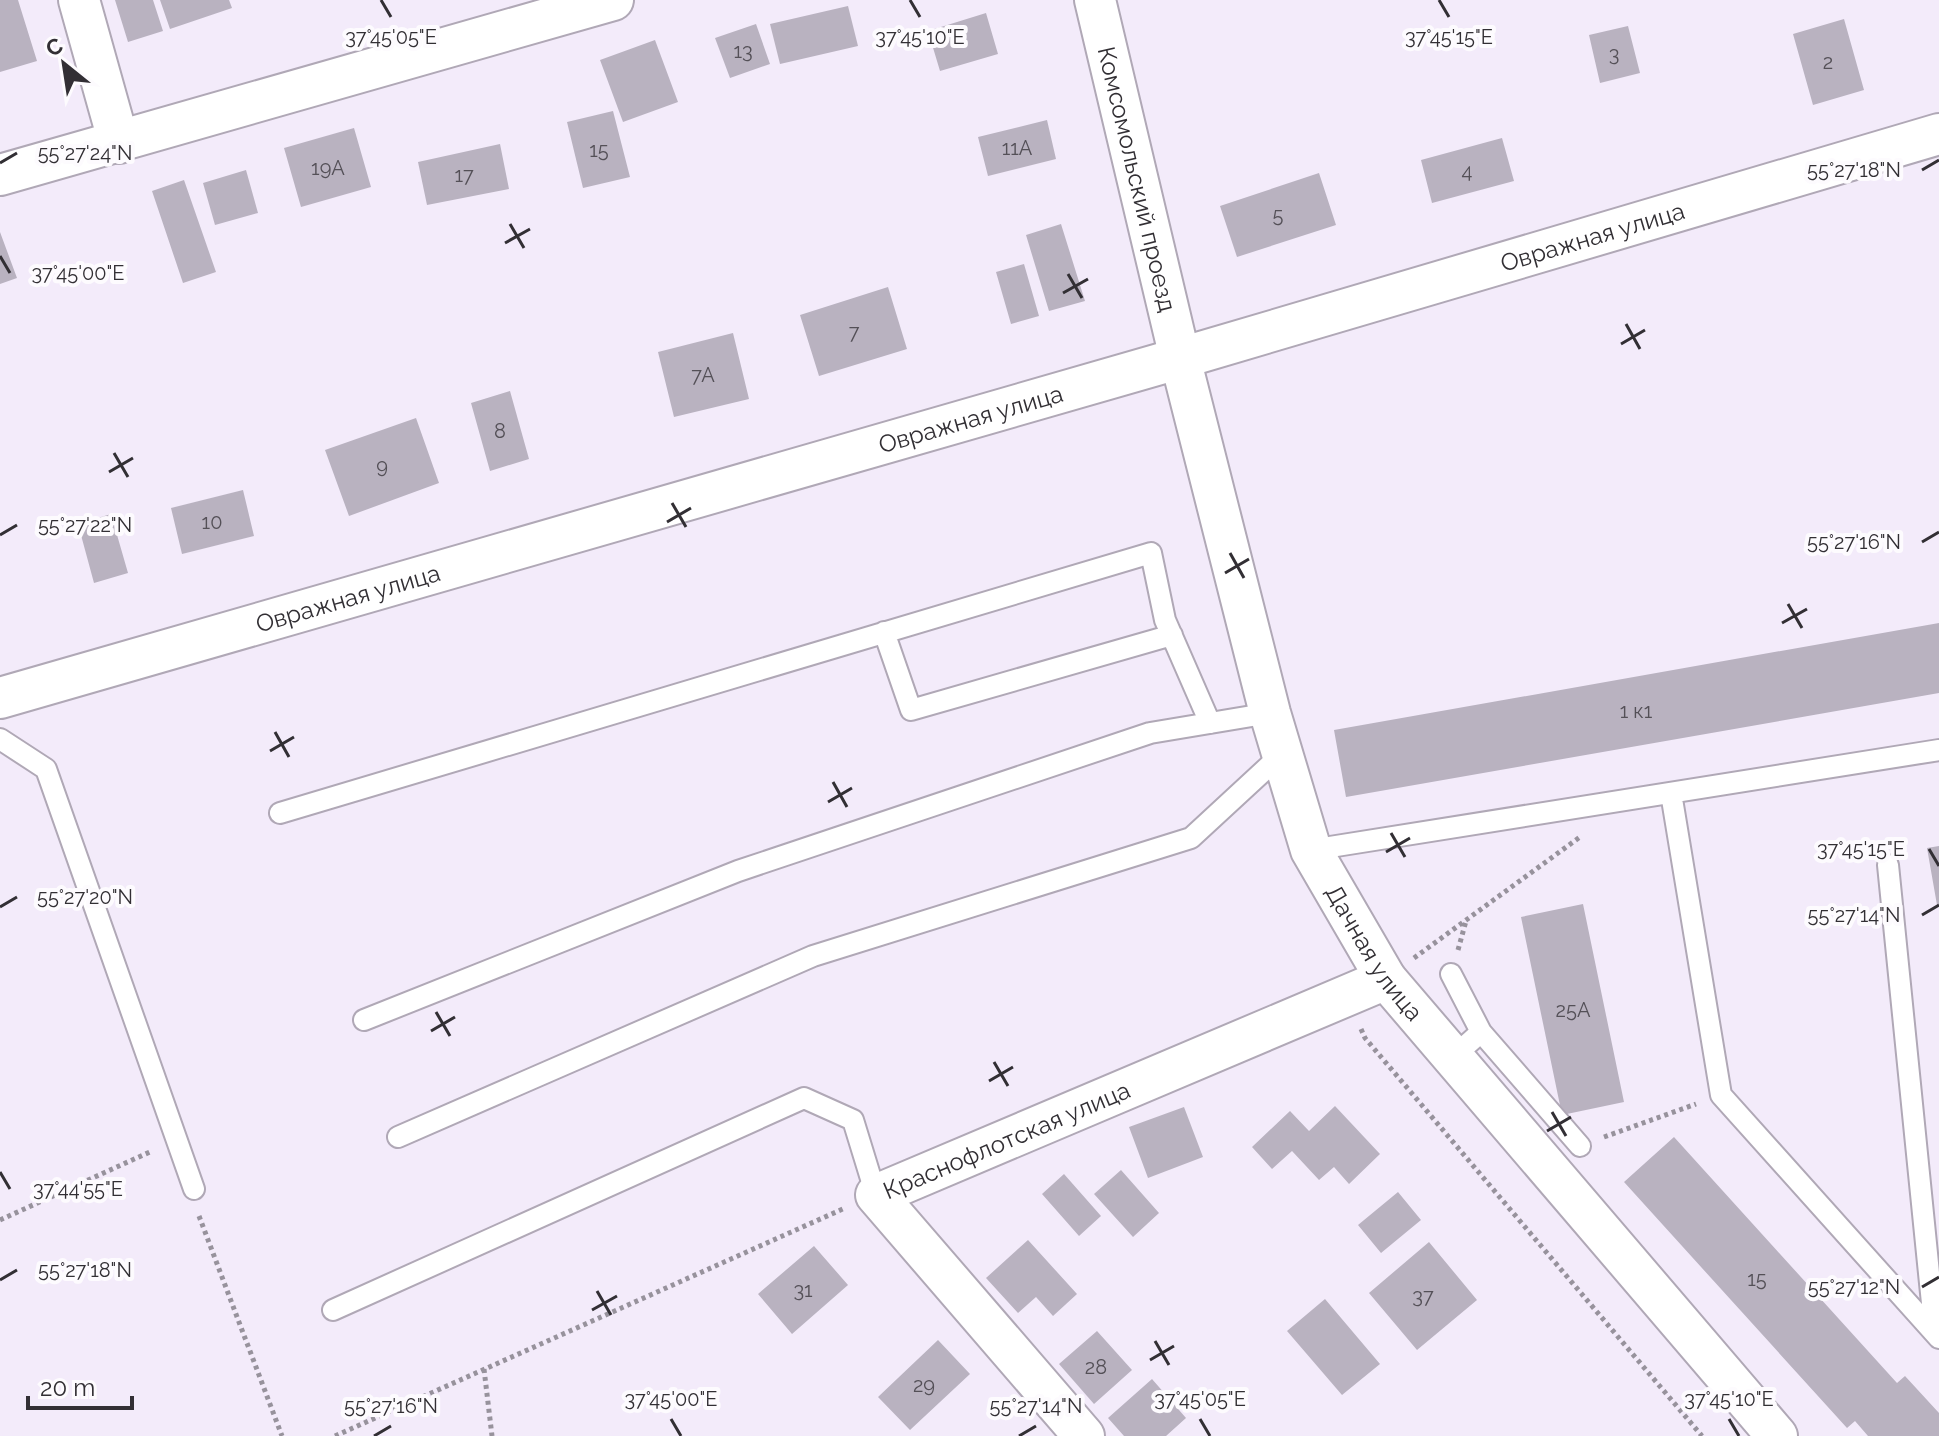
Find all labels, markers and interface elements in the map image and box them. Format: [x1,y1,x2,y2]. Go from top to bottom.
north arrow [24,24,104,104]
text: 37°45'05"E [345,25,437,49]
text: 37°45'10"E [875,25,965,49]
text: 37°45'15"E [1405,25,1493,49]
text: С [41,32,67,62]
house number: 13 [733,39,753,63]
house number: 3 [1609,42,1619,66]
street label: Комсомольский проезд [1092,44,1183,315]
house number: 2 [1823,50,1833,74]
house number: 11А [1002,136,1033,160]
house number: 15 [589,138,609,162]
text: 55°27'24"N [38,141,132,165]
house number: 19А [311,156,345,180]
text: 55°27'18"N [1807,158,1901,182]
house number: 4 [1462,159,1473,183]
house number: 17 [454,163,474,187]
street label: Овражная улица [1497,195,1688,277]
house number: 5 [1273,203,1284,227]
text: 37°45'00"E [32,261,124,285]
house number: 7 [849,320,860,344]
house number: 7А [691,363,715,387]
street label: Овражная улица [875,378,1066,459]
house number: 8 [494,419,506,443]
house number: 9 [376,454,388,478]
house number: 10 [202,510,222,534]
text: 55°27'22"N [38,513,132,537]
text: 55°27'16"N [1807,530,1901,554]
street label: Овражная улица [252,558,443,638]
house number: 1 к1 [1620,699,1653,723]
text: 37°45'15"E [1817,837,1905,861]
street label: Дачная улица [1320,880,1429,1026]
text: 55°27'20"N [37,885,133,909]
text: 55°27'14"N [1808,903,1900,927]
house number: 25А [1556,998,1591,1022]
street label: Краснофлотская улица [879,1075,1134,1205]
text: 37°44'55"E [33,1177,123,1201]
text: 55°27'18"N [38,1258,132,1282]
house number: 15 [1747,1267,1767,1291]
text: 55°27'12"N [1808,1275,1900,1299]
house number: 31 [793,1278,813,1302]
house number: 37 [1412,1284,1434,1308]
house number: 28 [1085,1355,1107,1379]
scale bar [28,1360,132,1410]
text: 20 m [40,1373,95,1402]
house number: 29 [913,1373,935,1397]
text: 37°45'00"E [625,1387,717,1411]
text: 37°45'05"E [1154,1387,1246,1411]
text: 37°45'10"E [1684,1387,1774,1411]
text: 55°27'16"N [344,1394,438,1418]
text: 55°27'14"N [990,1394,1082,1418]

